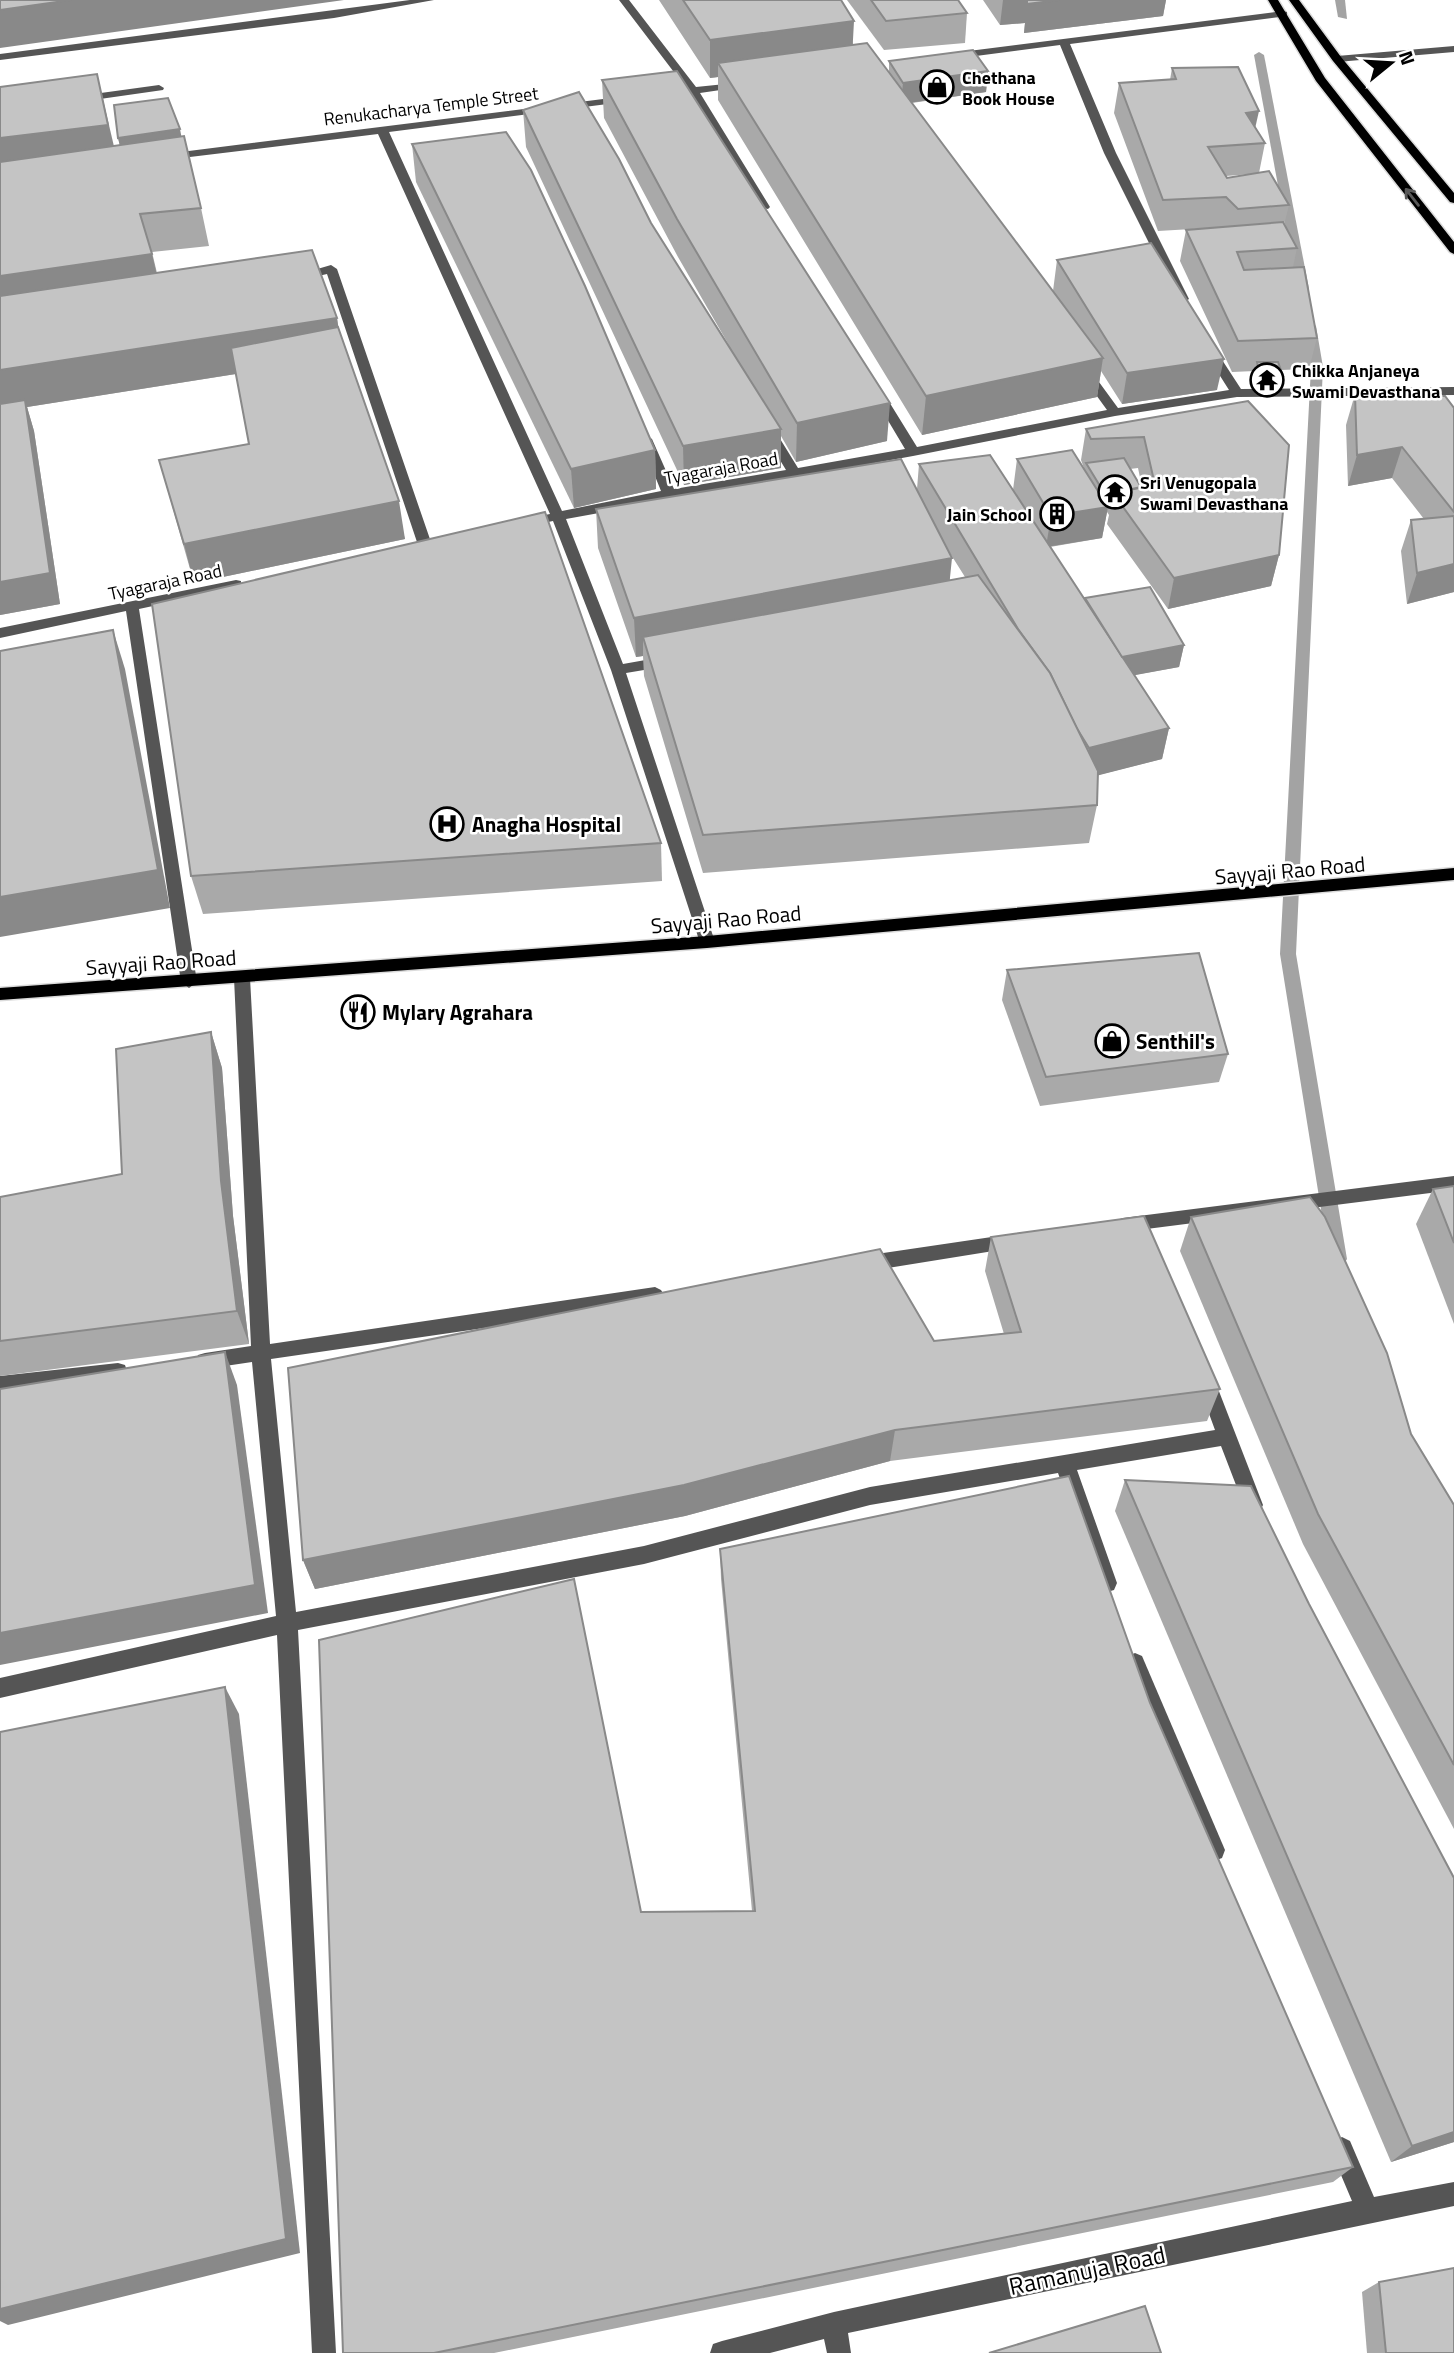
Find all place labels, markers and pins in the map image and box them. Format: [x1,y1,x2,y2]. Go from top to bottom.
place label: Chethana Book House [962,64,1055,112]
shop icon: Chethana Book House [918,68,956,106]
place label: Chikka Anjaneya Swami Devasthana [1292,357,1440,405]
temple icon: Chikka Anjaneya Swami Devasthana [1248,361,1286,399]
place label: Sri Venugopala Swami Devasthana [1140,469,1288,517]
temple icon: Sri Venugopala Swami Devasthana [1096,473,1134,511]
building icon: Jain School [1038,495,1076,533]
place label: Jain School [947,501,1032,528]
hospital icon: Anagha Hospital [428,805,466,843]
place label: Anagha Hospital [472,808,621,840]
restaurant icon: Mylary Agrahara [339,993,377,1031]
place label: Mylary Agrahara [382,996,533,1028]
shop icon: Senthil's [1093,1022,1131,1060]
place label: Senthil's [1136,1025,1215,1057]

